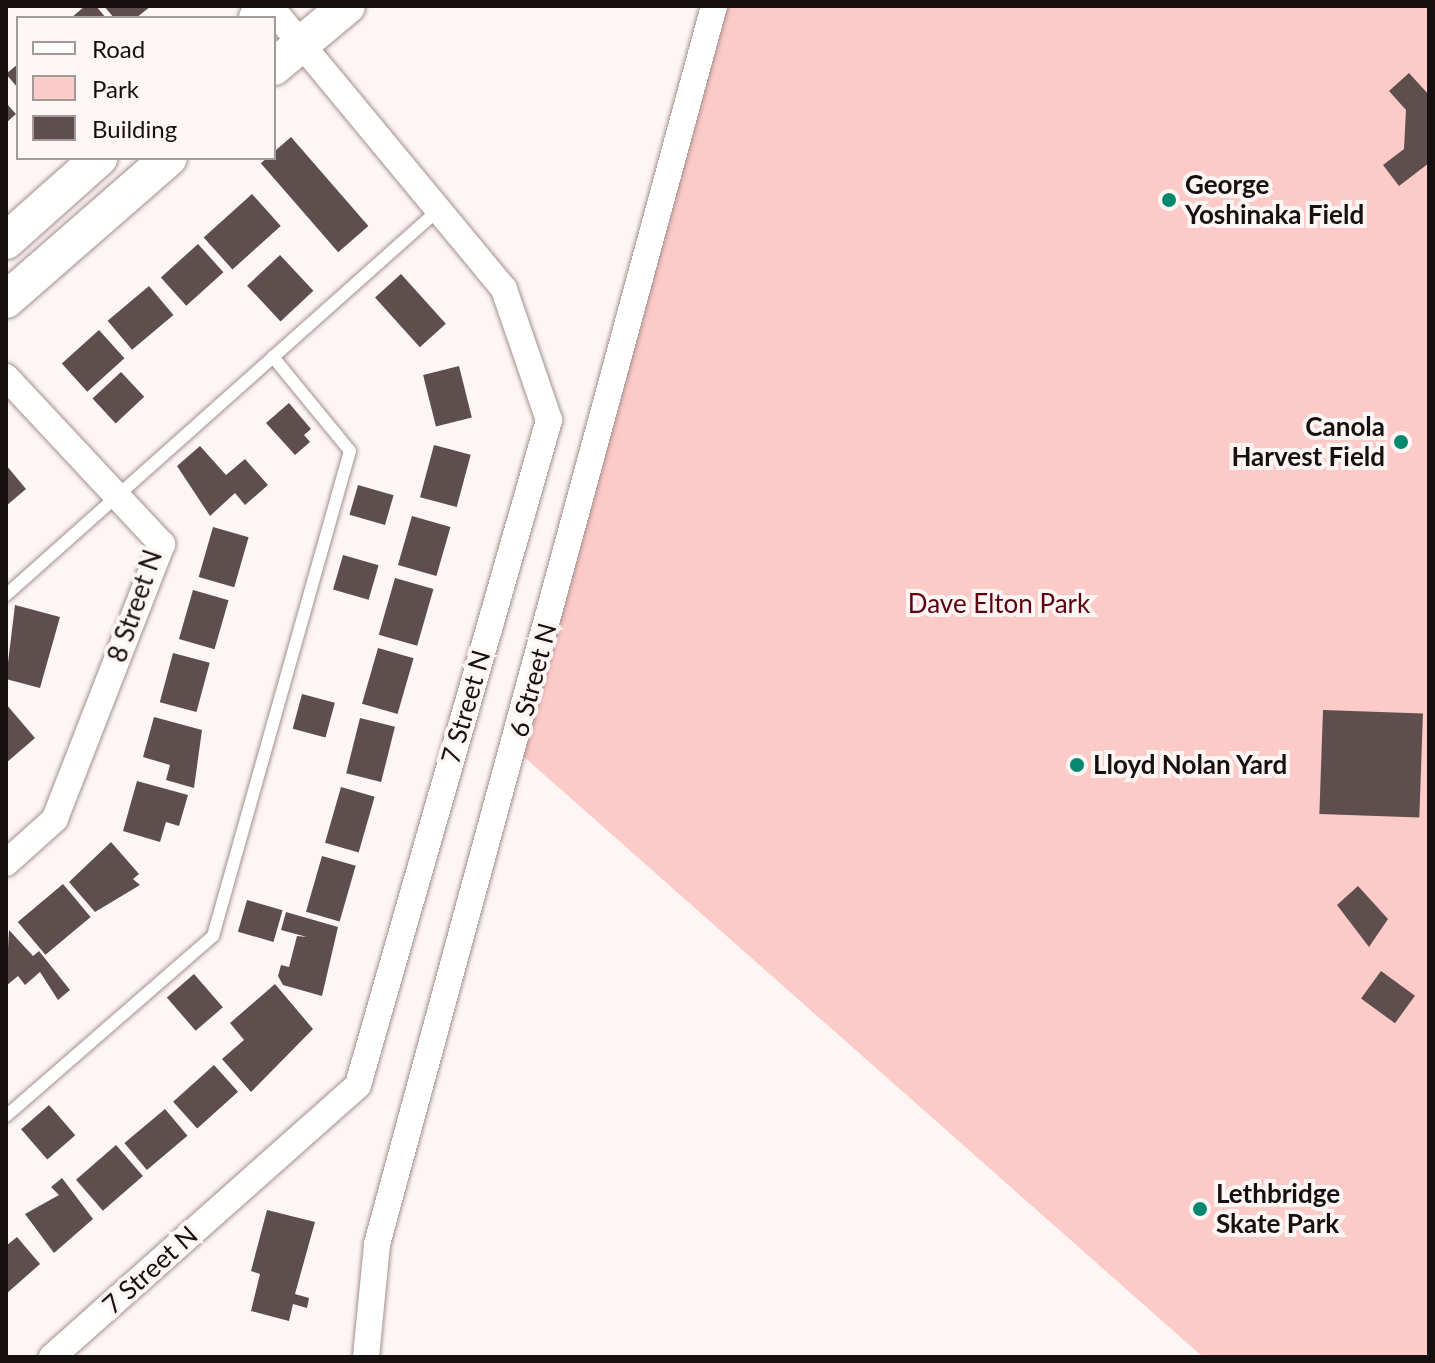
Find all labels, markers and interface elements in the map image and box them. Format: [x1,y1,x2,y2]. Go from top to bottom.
legend [16,16,276,160]
text: Road [92,34,145,63]
text: Park [92,74,139,103]
text: Building [92,114,177,143]
place label: George Yoshinaka Field [1185,169,1364,230]
marker: George Yoshinaka Field [1160,191,1178,209]
place label: Canola Harvest Field [1231,411,1385,472]
marker: Canola Harvest Field [1392,433,1410,451]
street label: 8 Street N [101,546,169,666]
park label: Dave Elton Park [908,588,1090,620]
street label: 6 Street N [503,620,563,740]
street label: 7 Street N [435,647,497,767]
place label: Lloyd Nolan Yard [1093,749,1288,781]
marker: Lloyd Nolan Yard [1068,756,1086,774]
place label: Lethbridge Skate Park [1216,1178,1340,1240]
marker: Lethbridge Skate Park [1191,1200,1209,1218]
street label: 7 Street N [96,1219,204,1321]

